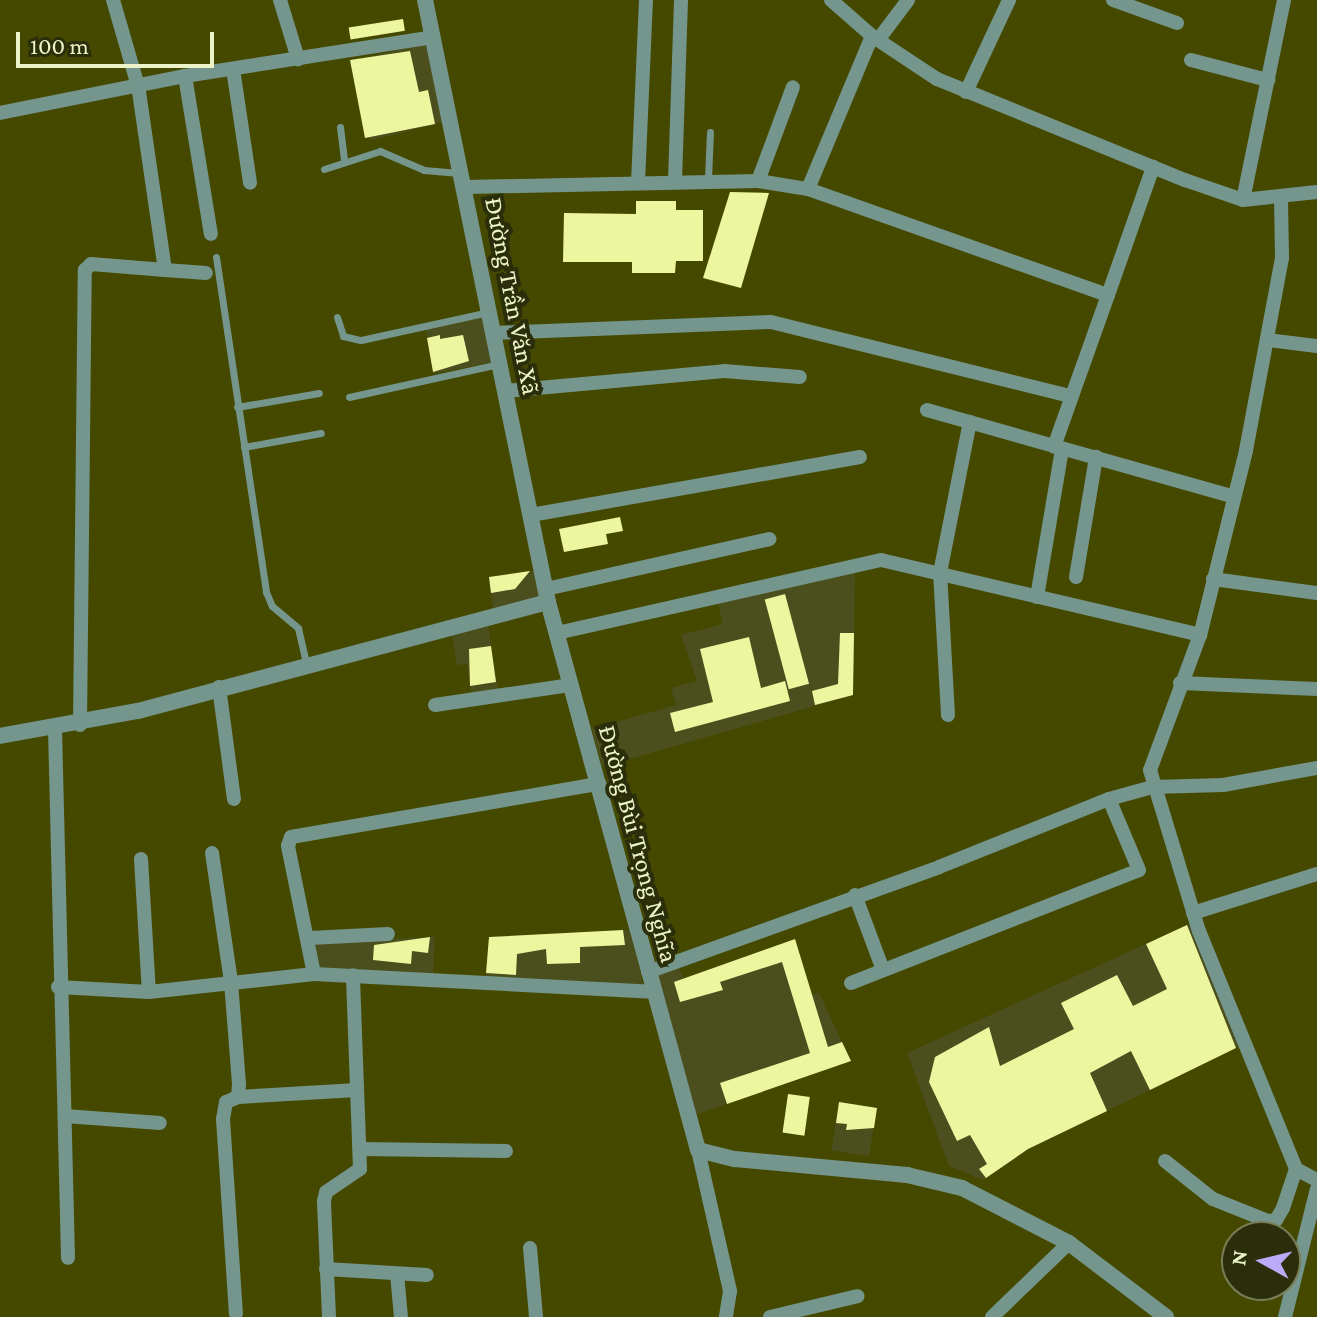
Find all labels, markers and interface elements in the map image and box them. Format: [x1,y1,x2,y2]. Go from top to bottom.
scale bar [20,16,218,66]
text: 100 m [30,32,89,59]
street label: Đường Trần Văn Xã [478,195,546,397]
street label: Đường Bùi Trọng Nghĩa [591,722,685,966]
north arrow [1221,1221,1301,1301]
text: N [1225,1249,1252,1267]

